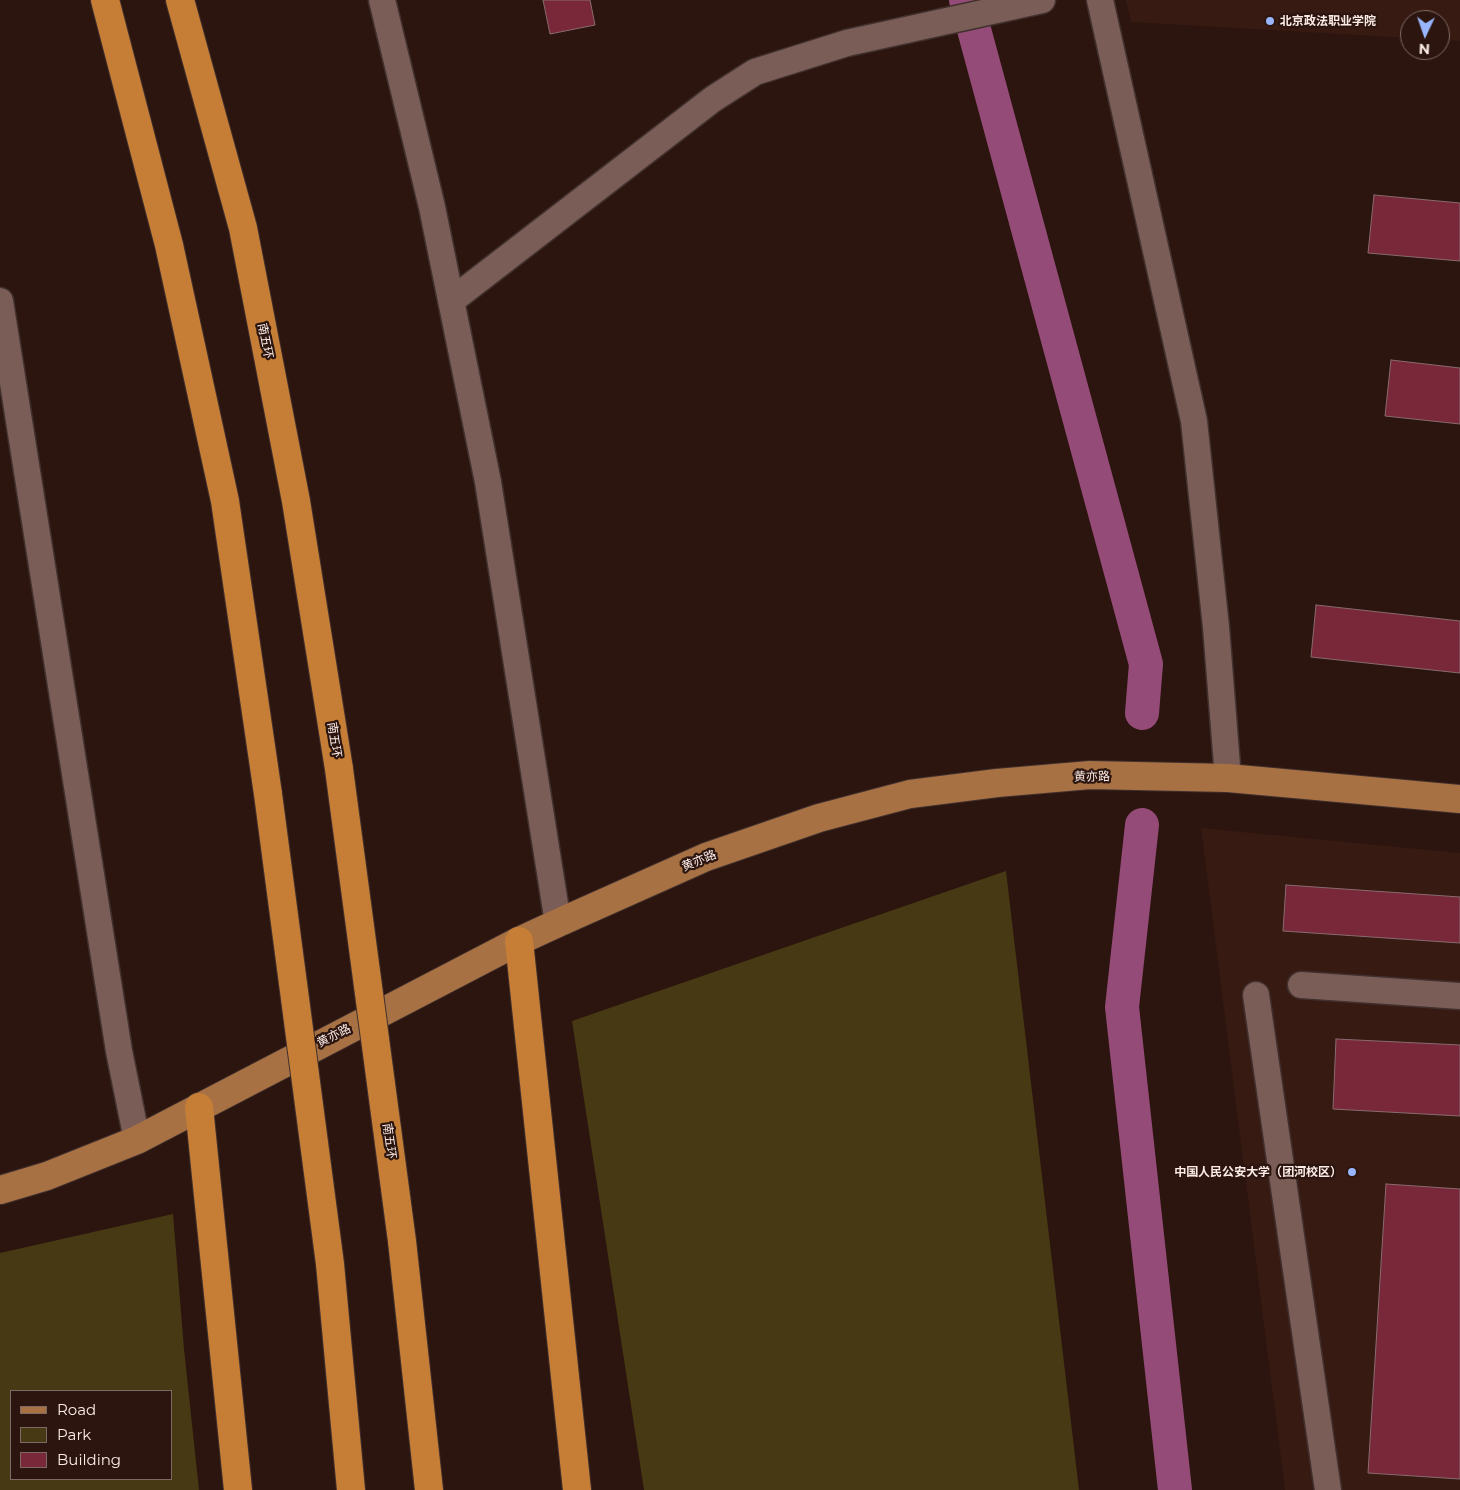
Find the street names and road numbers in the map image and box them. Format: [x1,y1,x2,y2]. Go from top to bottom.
street label: 南五环 [254,322,276,360]
street label: 南五环 [324,721,344,759]
street label: 黄亦路 [1074,769,1110,785]
street label: 黄亦路 [680,848,718,874]
street label: 黄亦路 [315,1021,353,1051]
street label: 南五环 [379,1122,399,1160]

